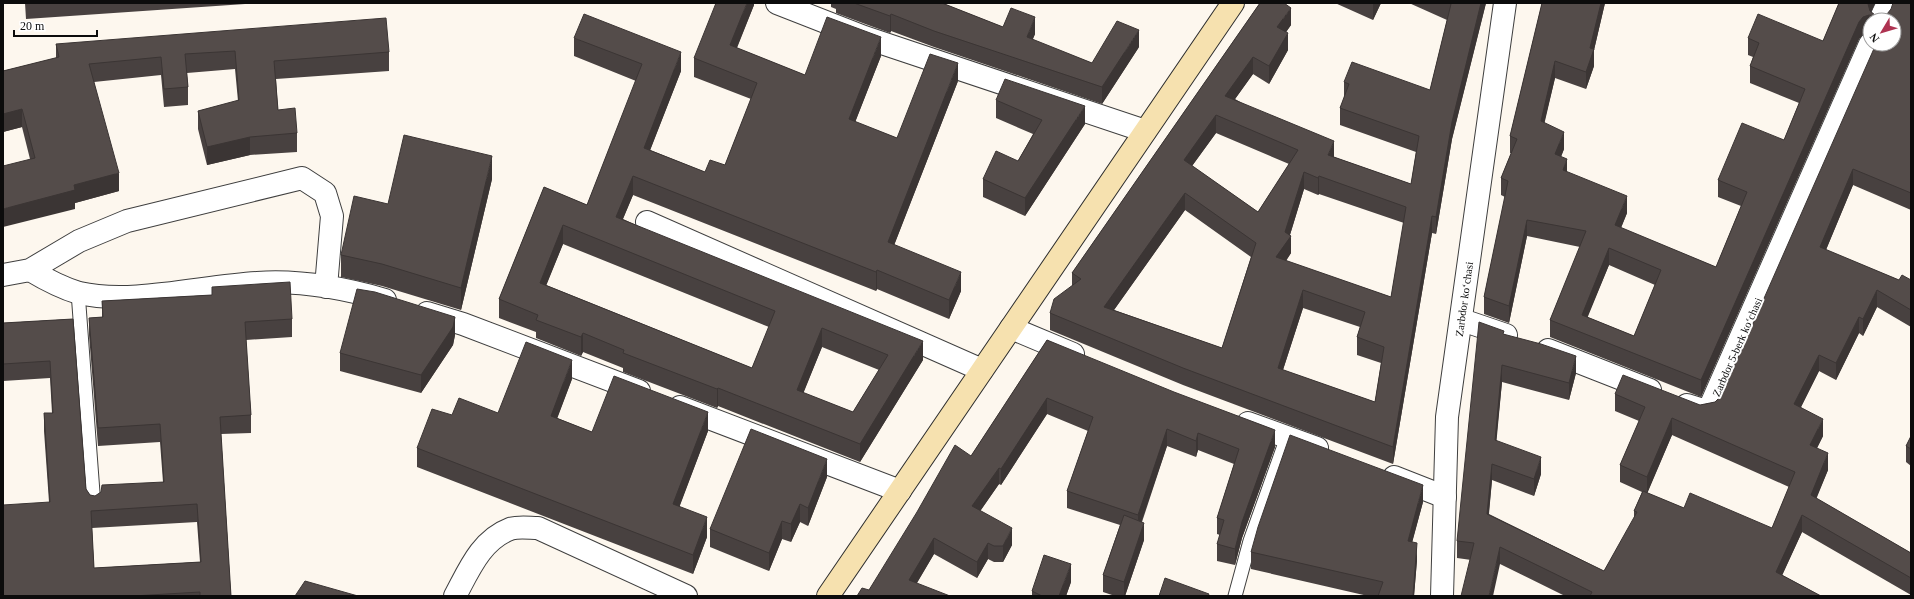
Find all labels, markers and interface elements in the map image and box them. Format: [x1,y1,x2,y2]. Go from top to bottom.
scale bar [14,12,97,38]
north arrow [1862,12,1902,52]
text: 20 m [20,19,45,33]
text: N [1867,31,1881,45]
street label: Zarbdor koʻchasi [1453,261,1475,337]
street label: Zarbdor 5-berk koʻchasi [1710,296,1764,398]

